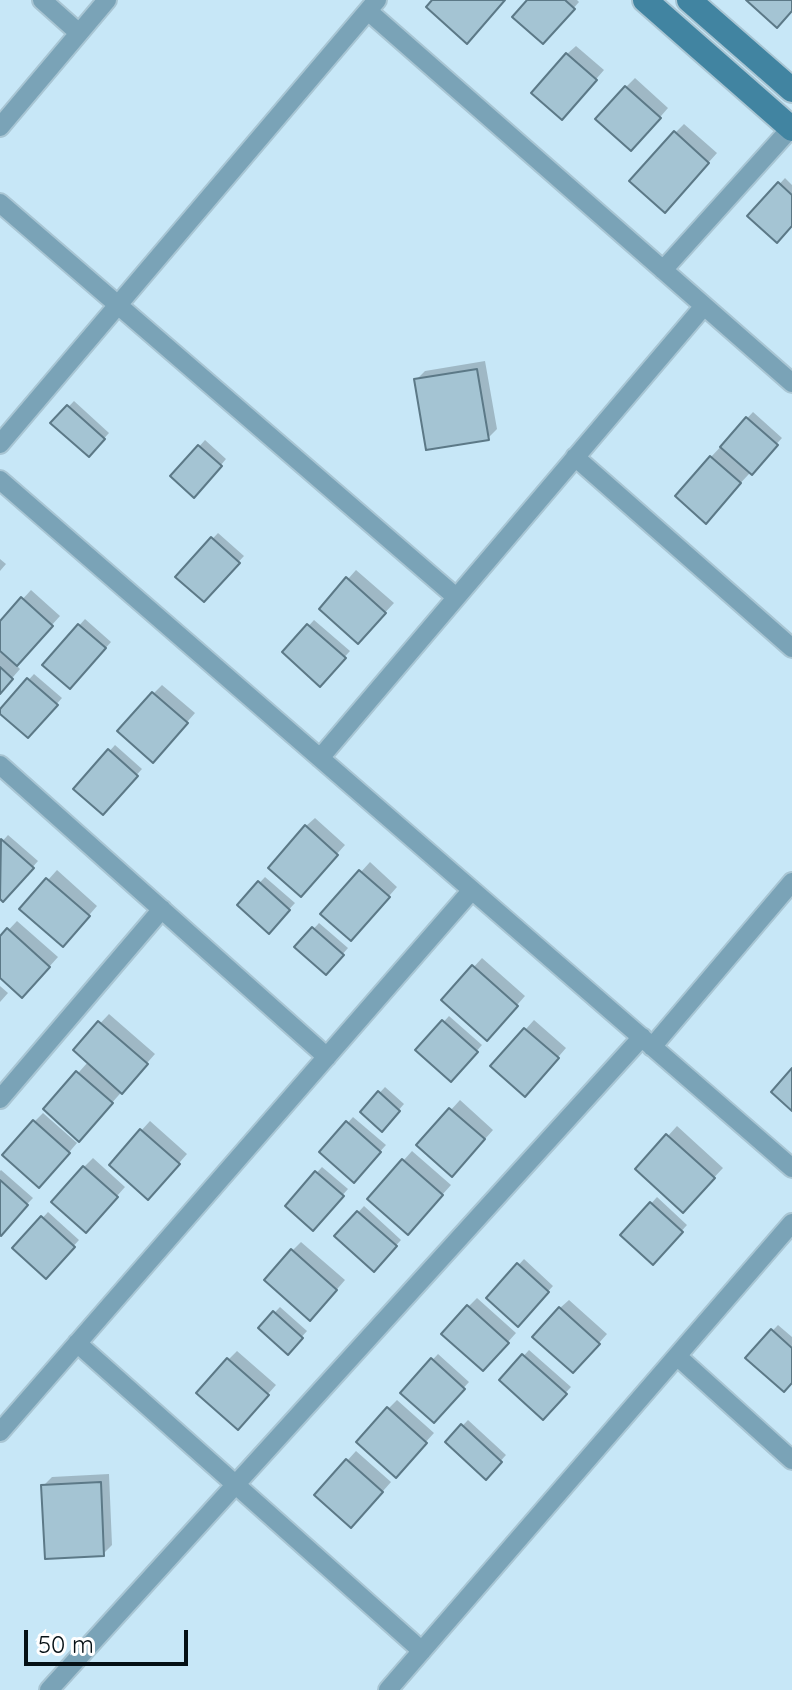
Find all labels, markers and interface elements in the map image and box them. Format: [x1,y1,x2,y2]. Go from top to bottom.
scale bar [28,1614,192,1664]
text: 50 m [38,1629,94,1659]

